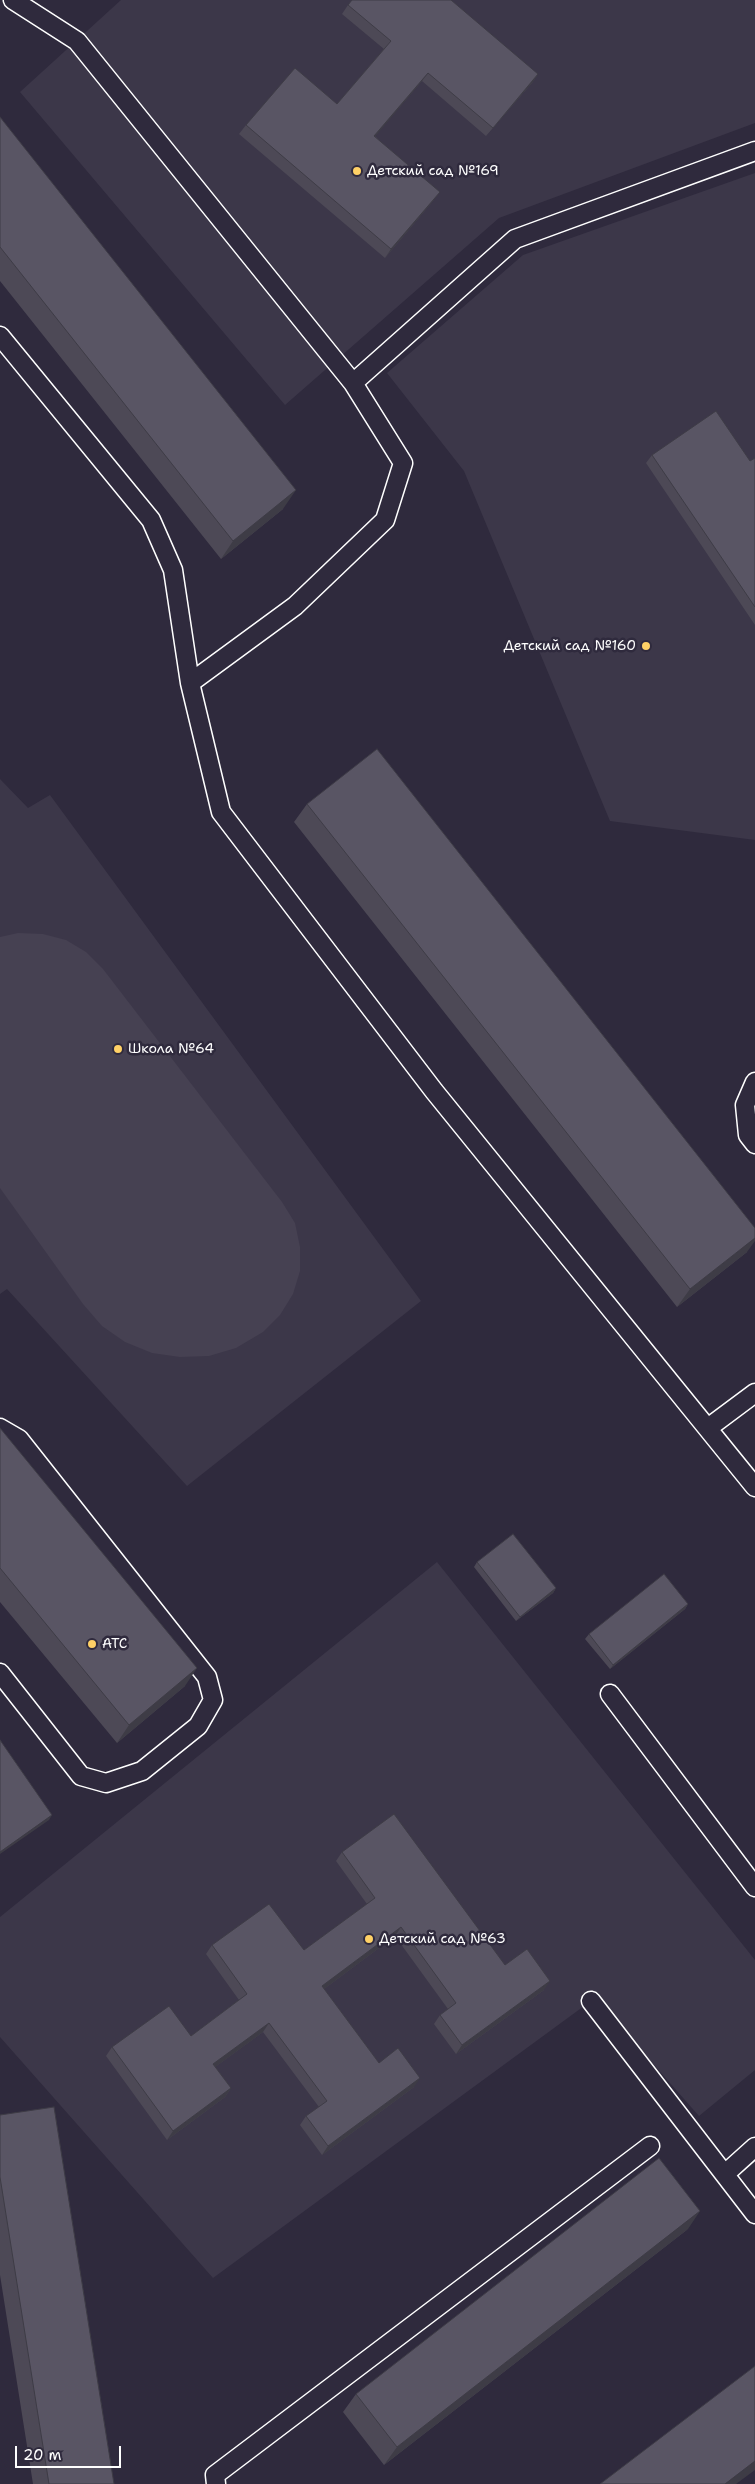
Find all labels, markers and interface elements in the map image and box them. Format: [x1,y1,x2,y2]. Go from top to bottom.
place label: Детский сад №169 [367,163,499,179]
marker: Детский сад №169 [351,165,363,177]
place label: Детский сад №160 [503,638,636,654]
marker: Детский сад №160 [640,640,652,652]
place label: Школа №64 [128,1041,214,1057]
marker: Школа №64 [112,1043,124,1055]
place label: АТС [102,1636,127,1652]
marker: АТС [86,1638,98,1650]
place label: Детский сад №63 [379,1931,506,1947]
marker: Детский сад №63 [363,1933,375,1945]
scale bar [18,2436,124,2468]
text: 20 m [23,2445,62,2465]

